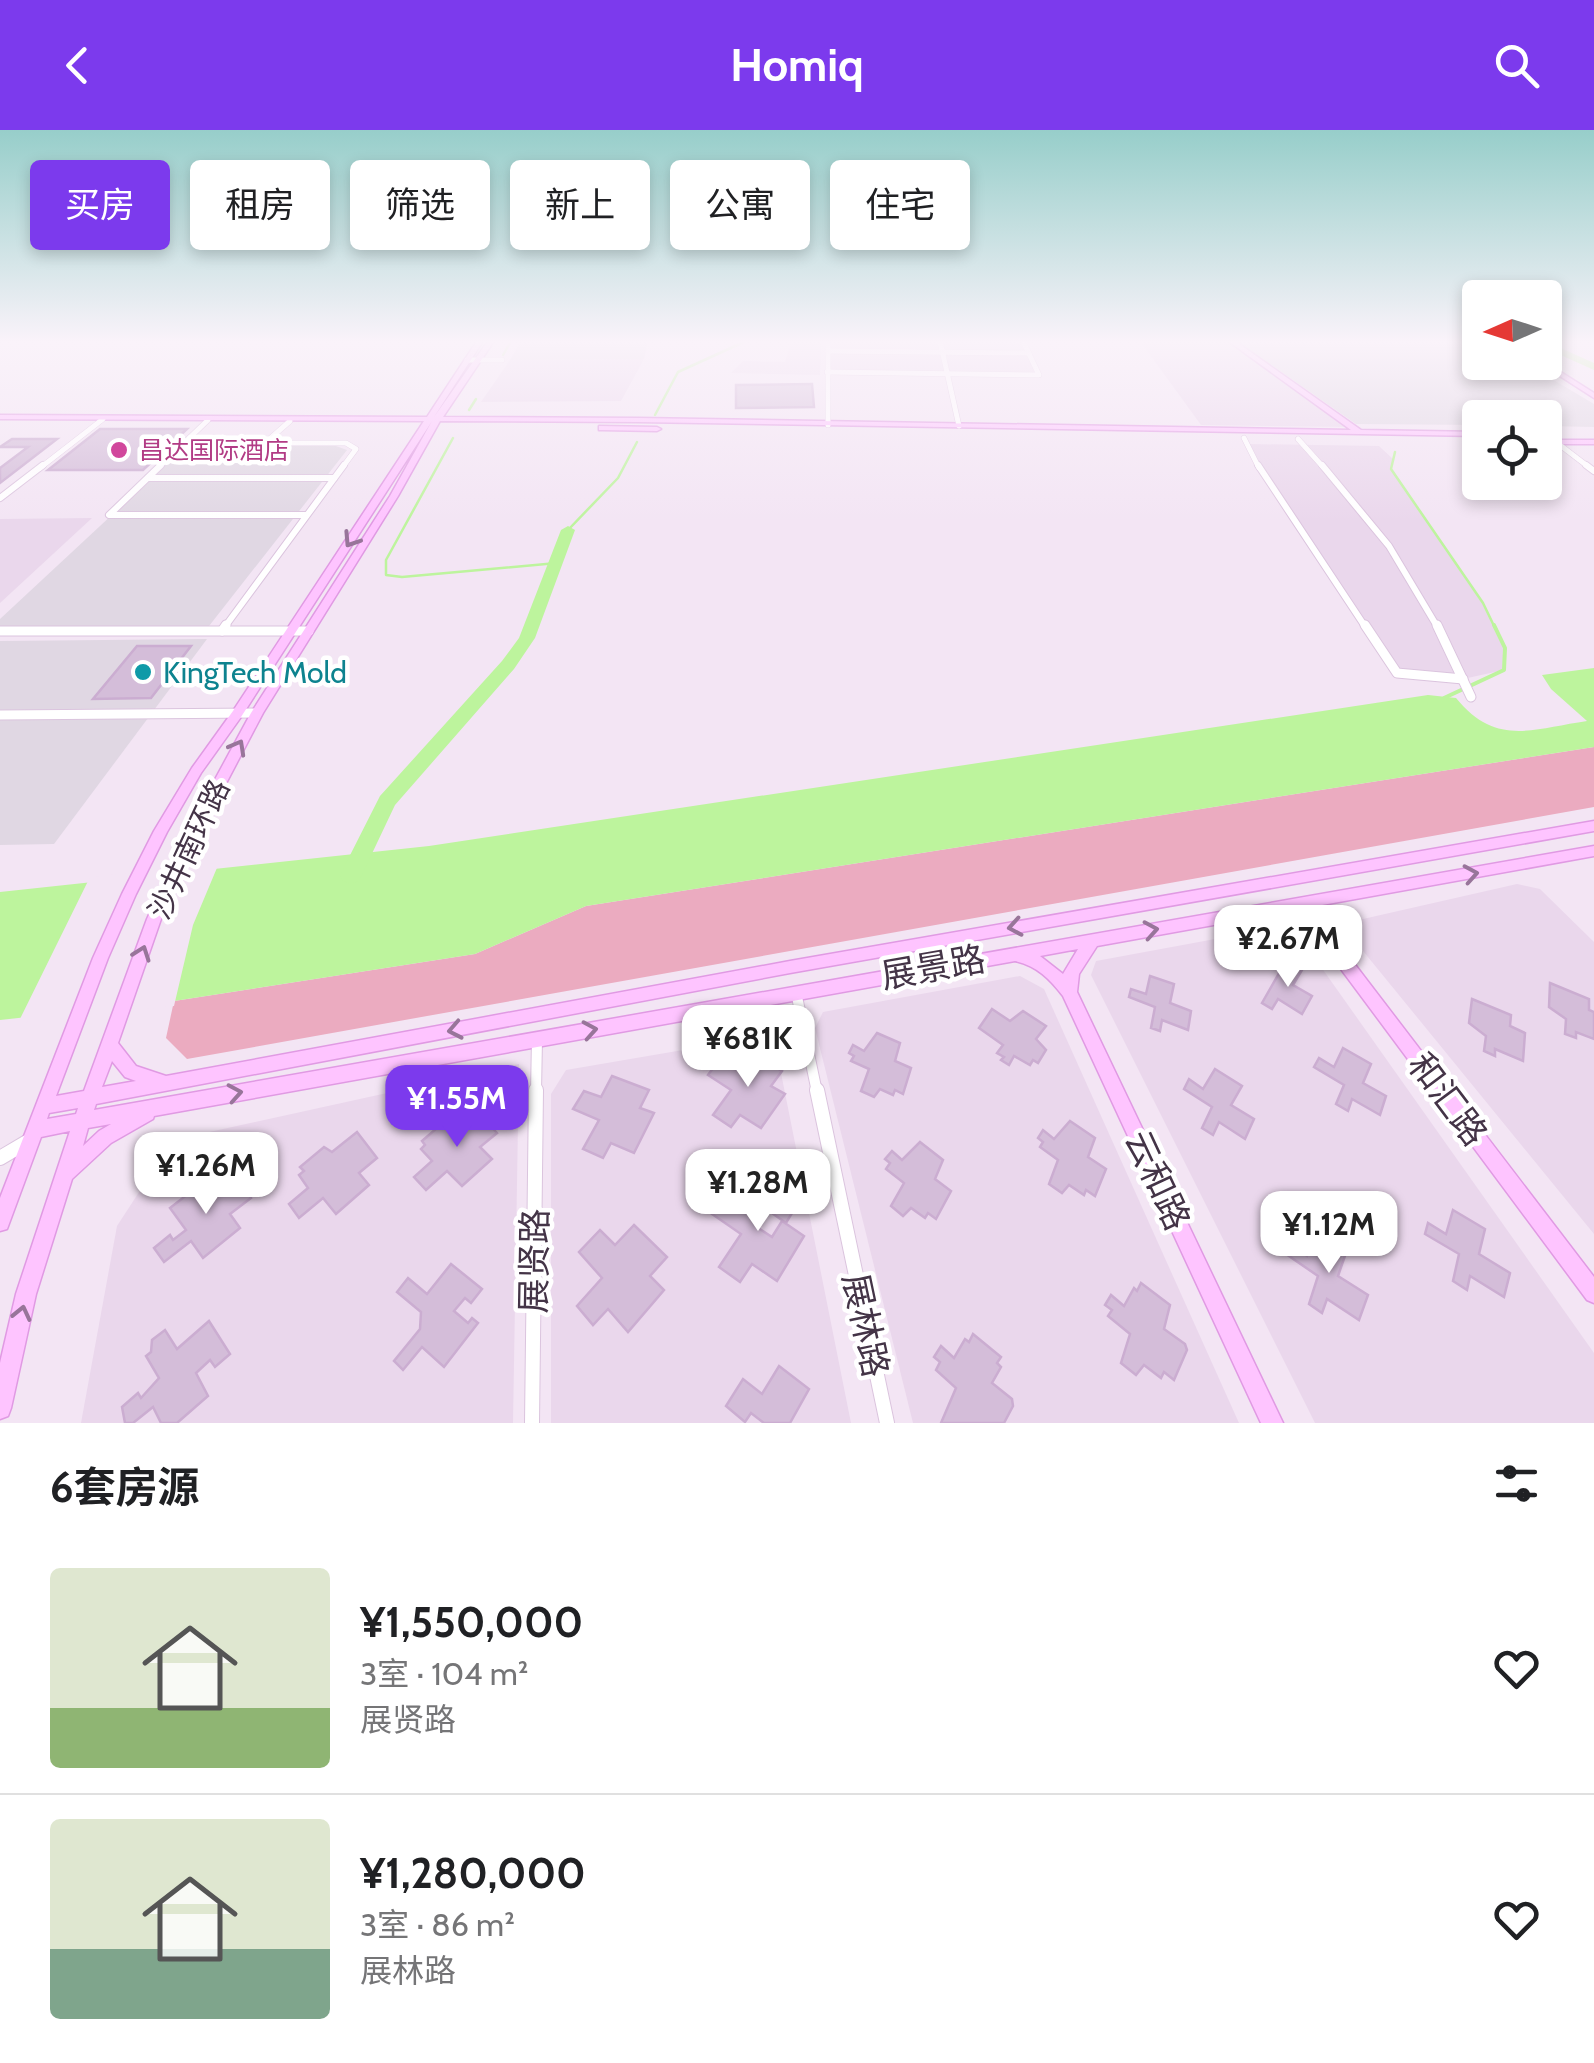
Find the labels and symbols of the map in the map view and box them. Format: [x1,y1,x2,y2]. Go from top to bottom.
north arrow [1462,280,1562,380]
place label: 昌达国际酒店 [139,435,289,465]
marker: 昌达国际酒店 [108,439,130,461]
one-way arrow [344,530,363,548]
place label: KingTech Mold [163,654,347,691]
marker: KingTech Mold [132,661,154,683]
one-way arrow [226,739,246,757]
street label: 沙井南环路 [141,773,237,925]
one-way arrow [1462,864,1479,885]
pin: ¥2.67M [1207,905,1369,990]
one-way arrow [1007,916,1024,937]
one-way arrow [1142,920,1159,941]
street label: 展景路 [878,937,988,997]
one-way arrow [130,945,150,963]
pin: ¥681K [678,1005,818,1090]
one-way arrow [446,1018,463,1039]
one-way arrow [581,1020,598,1041]
street label: 和汇路 [1399,1044,1497,1154]
pin: ¥1.55M [376,1065,538,1150]
one-way arrow [227,1083,243,1104]
street label: 云和路 [1116,1123,1200,1237]
pin: ¥1.26M [125,1132,287,1217]
pin: ¥1.28M [677,1149,839,1234]
pin: ¥1.12M [1248,1191,1410,1276]
street label: 展贤路 [512,1208,556,1314]
street label: 展林路 [834,1269,898,1381]
one-way arrow [10,1305,31,1322]

